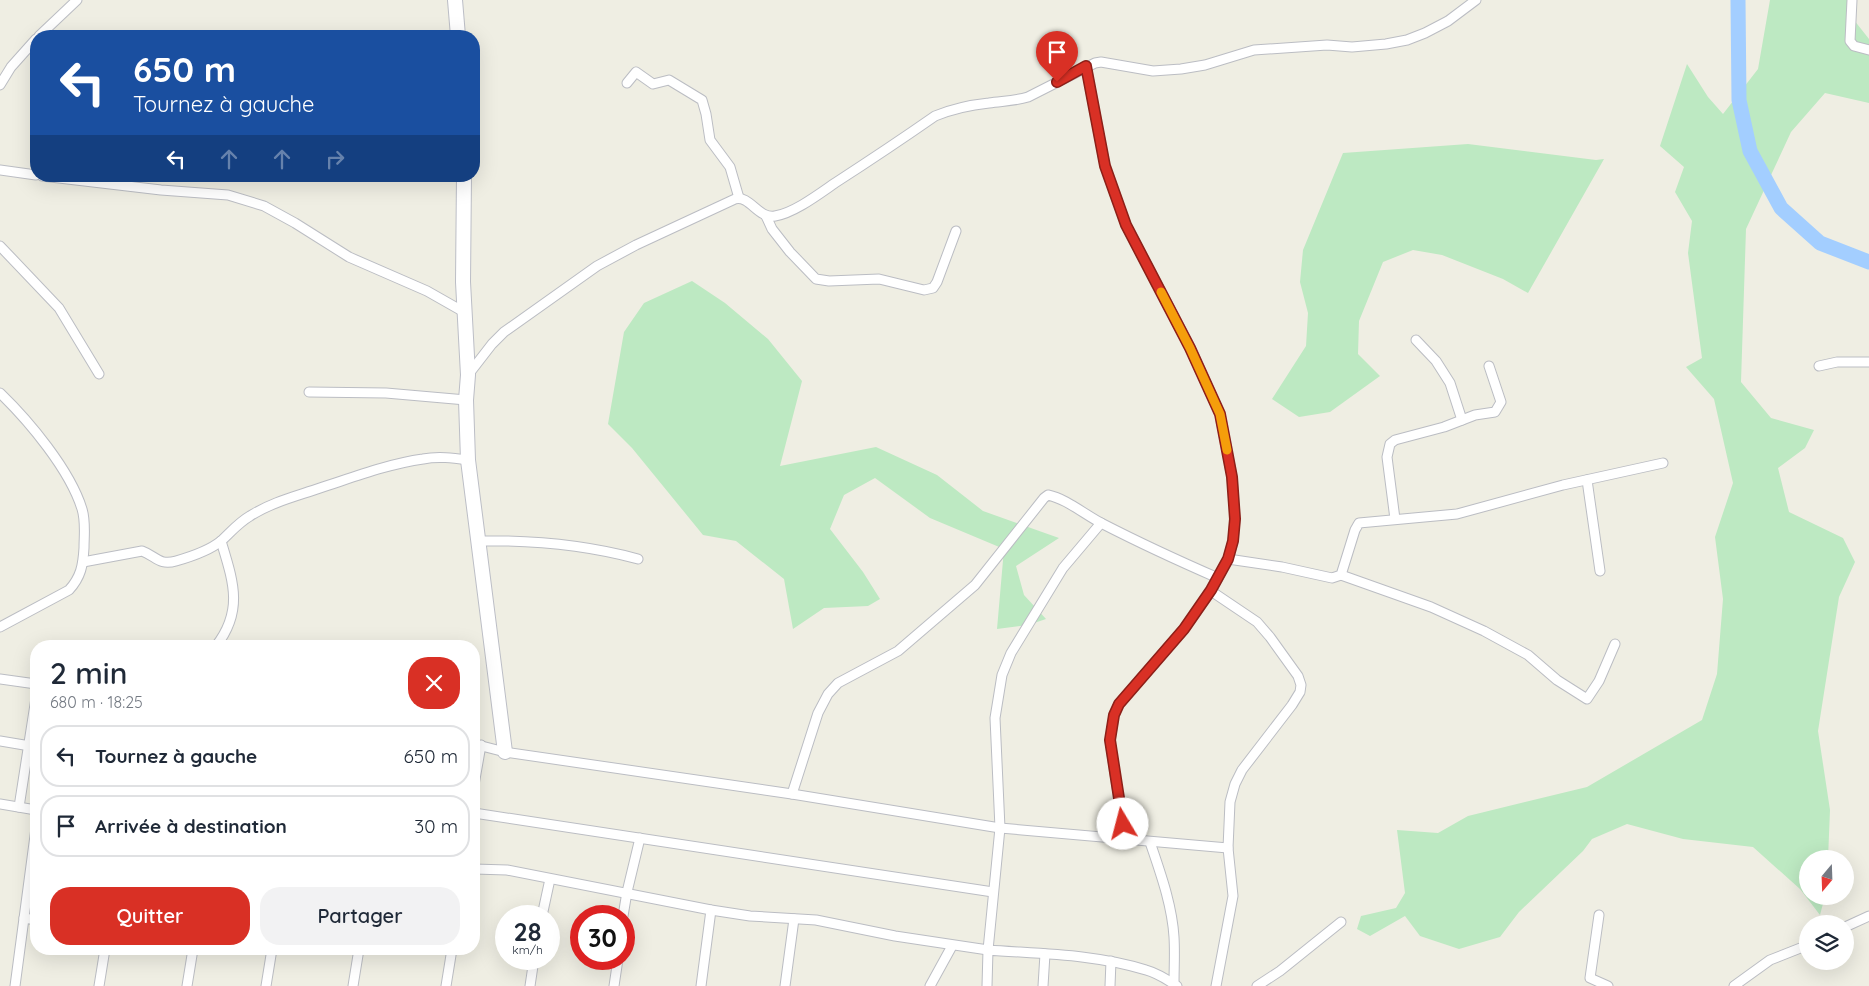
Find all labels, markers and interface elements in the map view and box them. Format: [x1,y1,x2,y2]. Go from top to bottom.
pin [1036,31,1078,82]
icon: arrive [1043,38,1071,66]
text: 650 m [133,47,236,91]
icon: left [50,50,115,115]
text: Tournez à gauche [133,90,315,118]
icon: left [162,145,190,173]
icon: ahead [215,145,243,173]
icon: ahead [268,145,296,173]
icon: right [321,145,349,173]
text: 2 min [50,654,127,692]
button: close [408,657,460,709]
text: 680 m · 18:25 [50,692,143,712]
icon: left [52,742,80,770]
text: Tournez à gauche [95,744,257,768]
text: 650 m [404,744,458,768]
position arrow [1096,797,1148,849]
icon: arrive [52,812,80,840]
text: Arrivée à destination [95,814,287,838]
text: 30 m [414,814,458,838]
north arrow [1799,850,1854,905]
map controls [1799,850,1854,970]
button: Quitter [50,887,250,945]
button: Partager [260,887,460,945]
speed limit sign: 30 [570,905,635,970]
button: layers [1799,915,1854,970]
text: 28 [514,916,541,947]
text: km/h [512,942,543,957]

